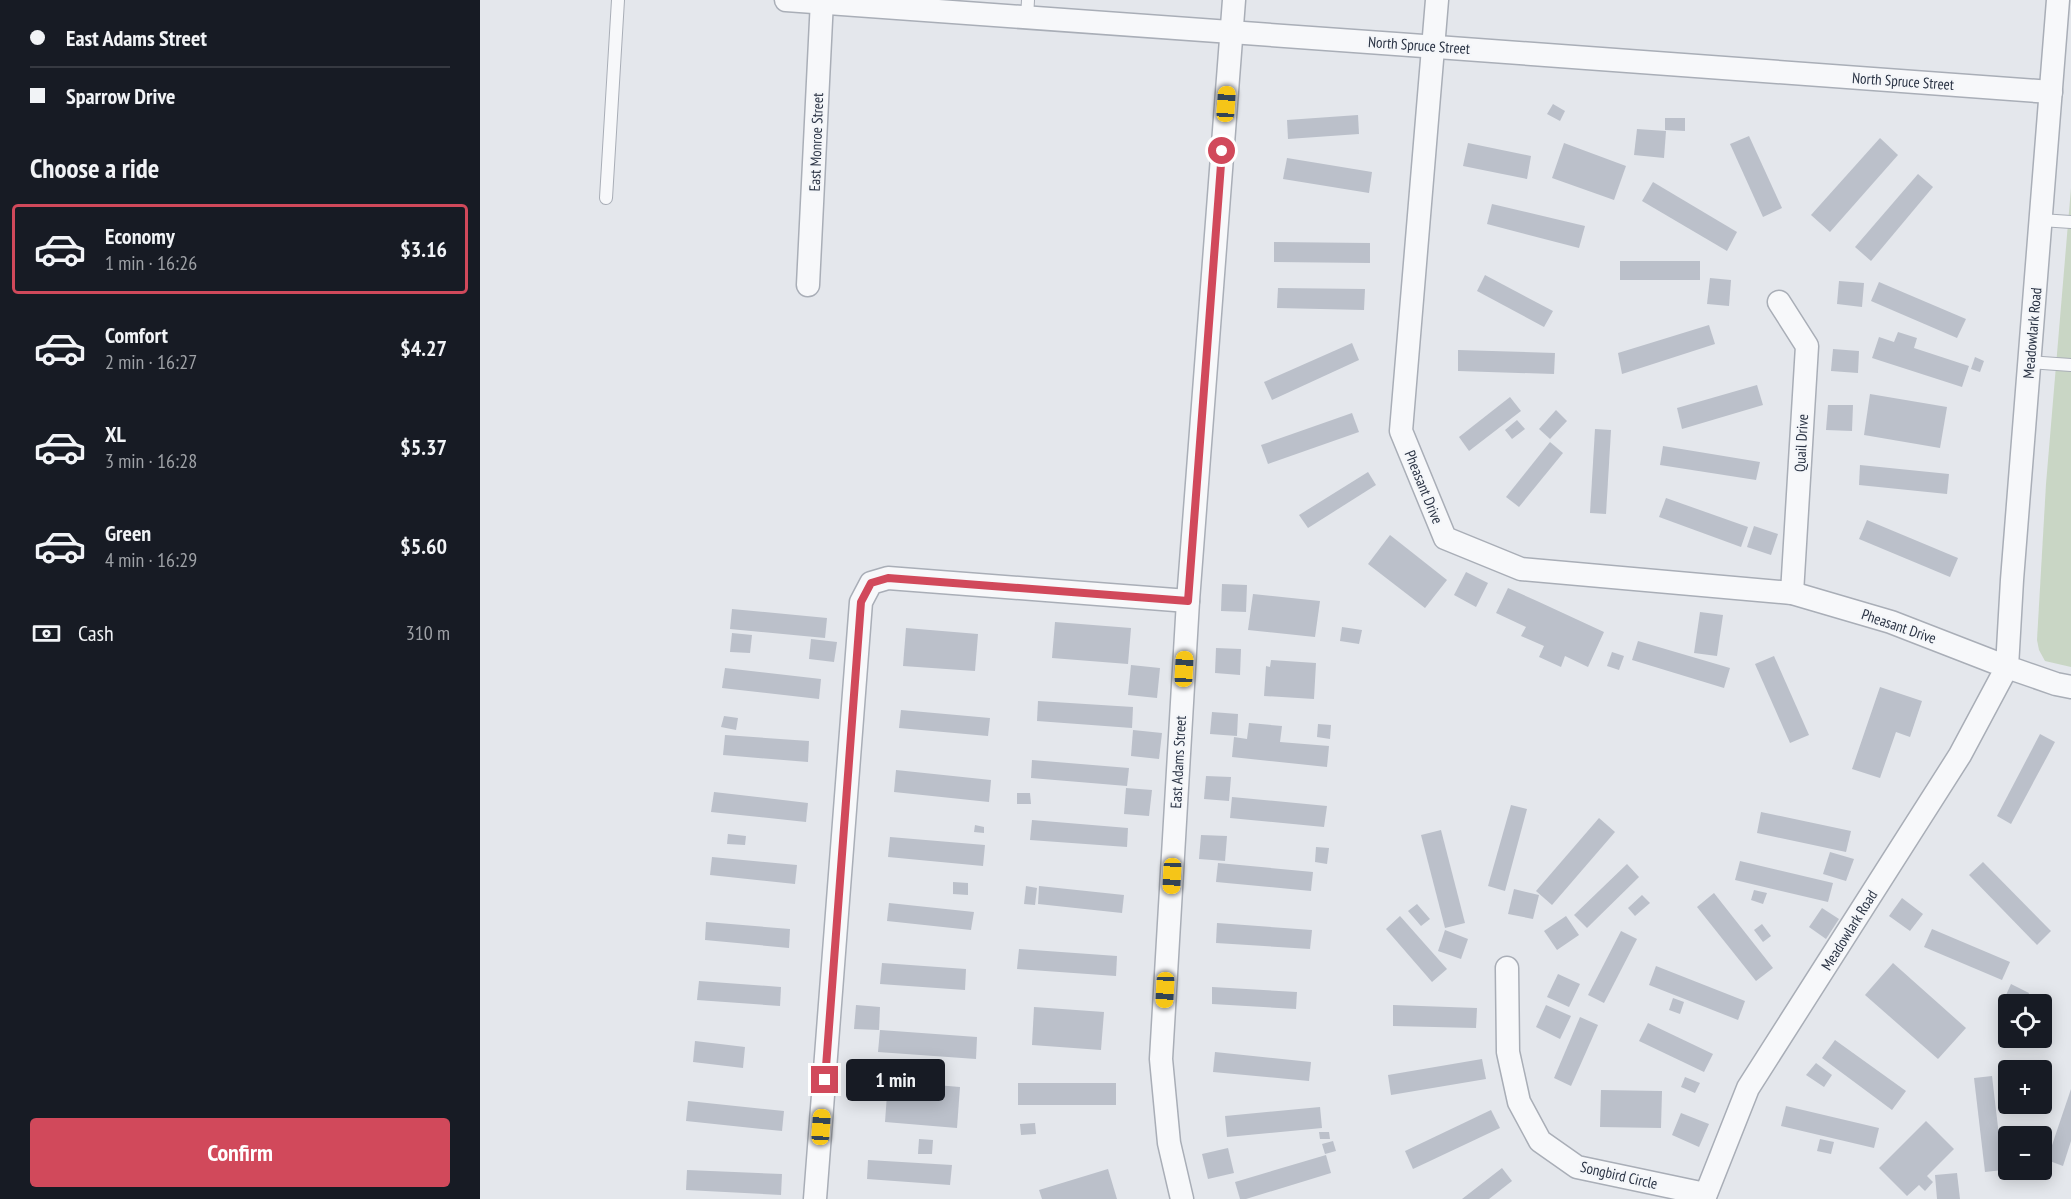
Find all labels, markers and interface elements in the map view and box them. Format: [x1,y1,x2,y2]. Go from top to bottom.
text: East Adams Street [66,24,207,52]
street label: North Spruce Street [1367,32,1471,58]
street label: North Spruce Street [1851,68,1955,94]
text: Sparrow Drive [66,82,176,110]
car [1216,85,1236,123]
street label: East Monroe Street [805,92,827,192]
route start [1208,137,1235,164]
text: Choose a ride [30,151,159,185]
icon: car [33,222,87,276]
text: Economy [105,222,175,250]
text: $3.16 [400,235,447,263]
text: 1 min · 16:26 [105,250,197,276]
street label: Meadowlark Road [2019,287,2045,379]
icon: car [33,321,87,375]
text: Comfort [105,321,168,349]
text: $4.27 [400,334,447,362]
text: 2 min · 16:27 [105,349,197,375]
street label: Quail Drive [1790,414,1812,472]
icon: car [33,420,87,474]
text: XL [105,420,126,448]
text: $5.37 [400,433,447,461]
street label: Pheasant Drive [1401,447,1447,527]
text: 3 min · 16:28 [105,448,197,474]
icon: car [33,519,87,573]
text: Green [105,519,151,547]
text: $5.60 [400,532,447,560]
text: 4 min · 16:29 [105,547,197,573]
street label: Pheasant Drive [1859,604,1939,648]
icon: cash [30,617,63,650]
text: Cash [78,619,114,647]
text: 310 m [406,620,450,646]
car [1174,651,1194,687]
street label: East Adams Street [1166,715,1190,809]
car [1162,858,1182,894]
street label: Meadowlark Road [1817,886,1881,974]
car [1155,972,1175,1008]
map controls [1998,994,2052,1180]
button: locate [1998,994,2052,1048]
callout: 1 min [846,1059,945,1101]
button: + [1998,1060,2052,1114]
route end [811,1066,838,1093]
text: 1 min [875,1067,916,1093]
car [811,1108,831,1146]
button: Confirm [30,1118,450,1187]
button: − [1998,1126,2052,1180]
street label: Songbird Circle [1578,1157,1660,1193]

